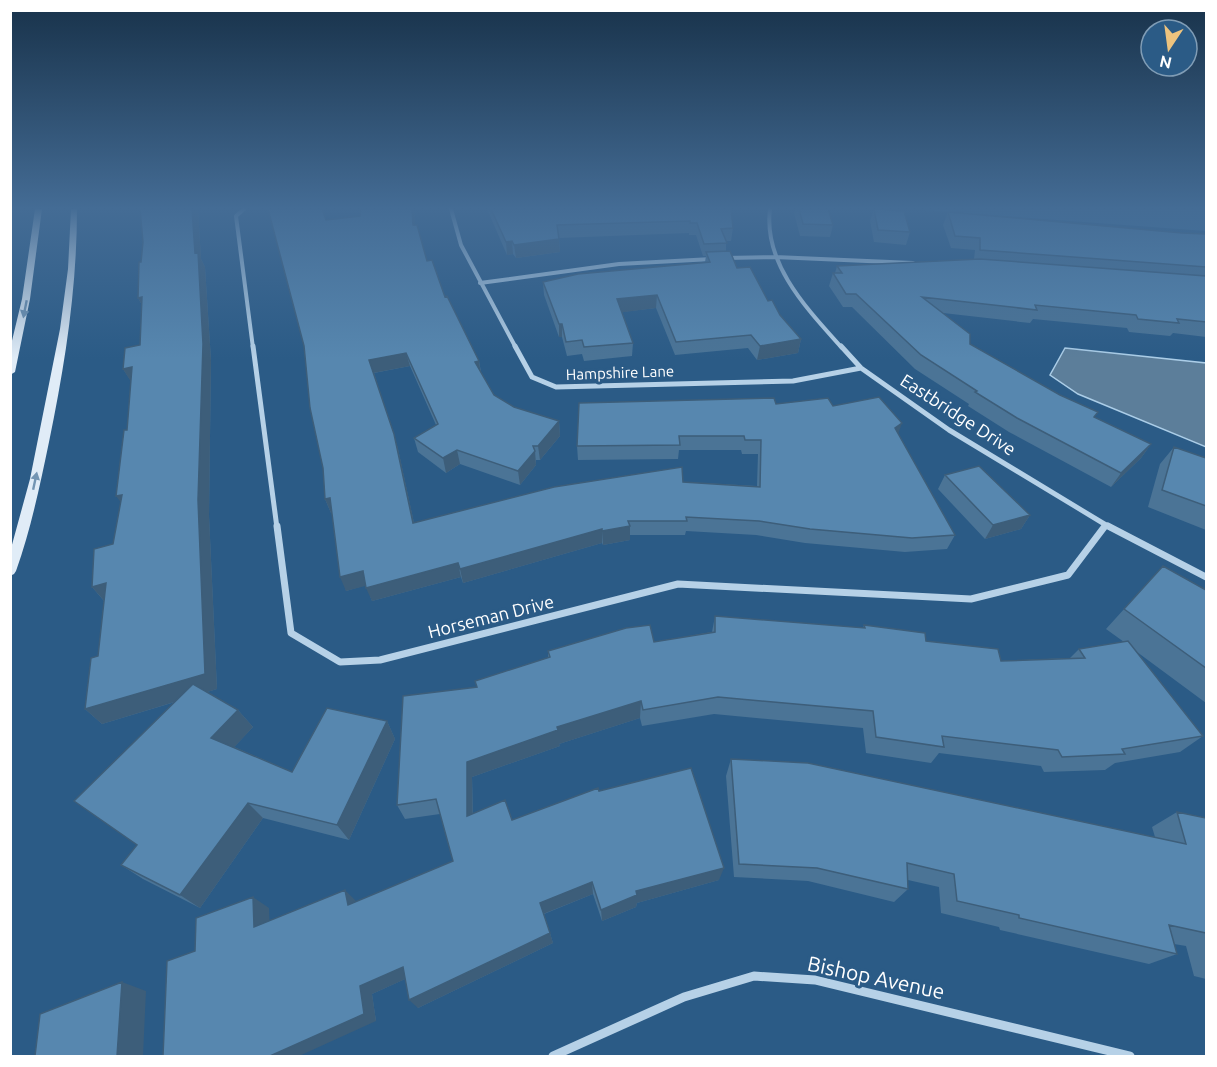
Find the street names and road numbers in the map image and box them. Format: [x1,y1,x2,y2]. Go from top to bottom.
street label: Hampshire Lane [566,362,674,383]
street label: Eastbridge Drive [897,369,1020,459]
street label: Horseman Drive [426,591,556,641]
street label: Bishop Avenue [805,951,947,1003]

